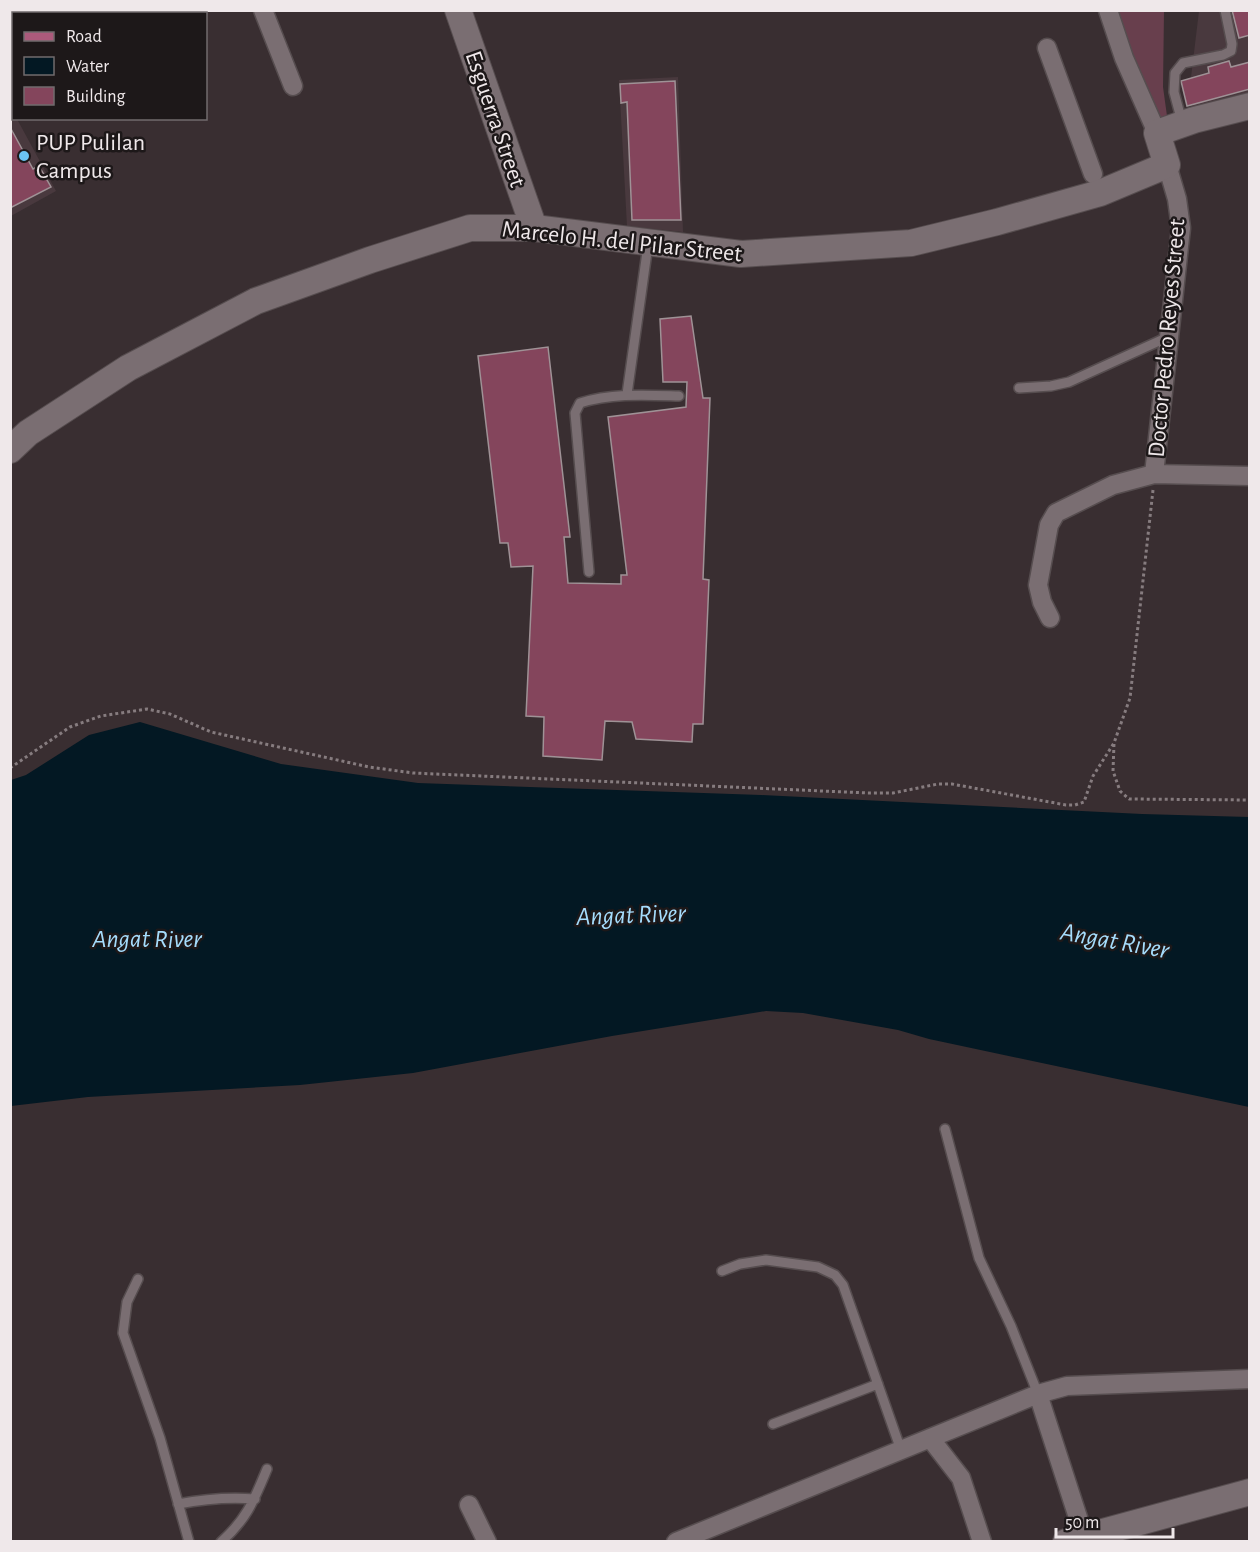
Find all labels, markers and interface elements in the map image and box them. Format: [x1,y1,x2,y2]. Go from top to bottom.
legend [12,12,207,120]
text: Road [66,28,102,46]
street label: Esguerra Street [461,48,530,191]
text: Water [66,58,109,76]
text: Building [66,88,126,106]
place label: PUP Pulilan Campus [36,131,145,183]
marker: PUP Pulilan Campus [17,149,31,163]
street label: Marcelo H. del Pilar Street [501,217,743,267]
street label: Doctor Pedro Reyes Street [1145,217,1189,458]
water label: Angat River [575,900,688,930]
water label: Angat River [1058,918,1173,964]
water label: Angat River [91,926,203,952]
scale bar [1056,1501,1173,1539]
text: 50 m [1065,1514,1099,1532]

